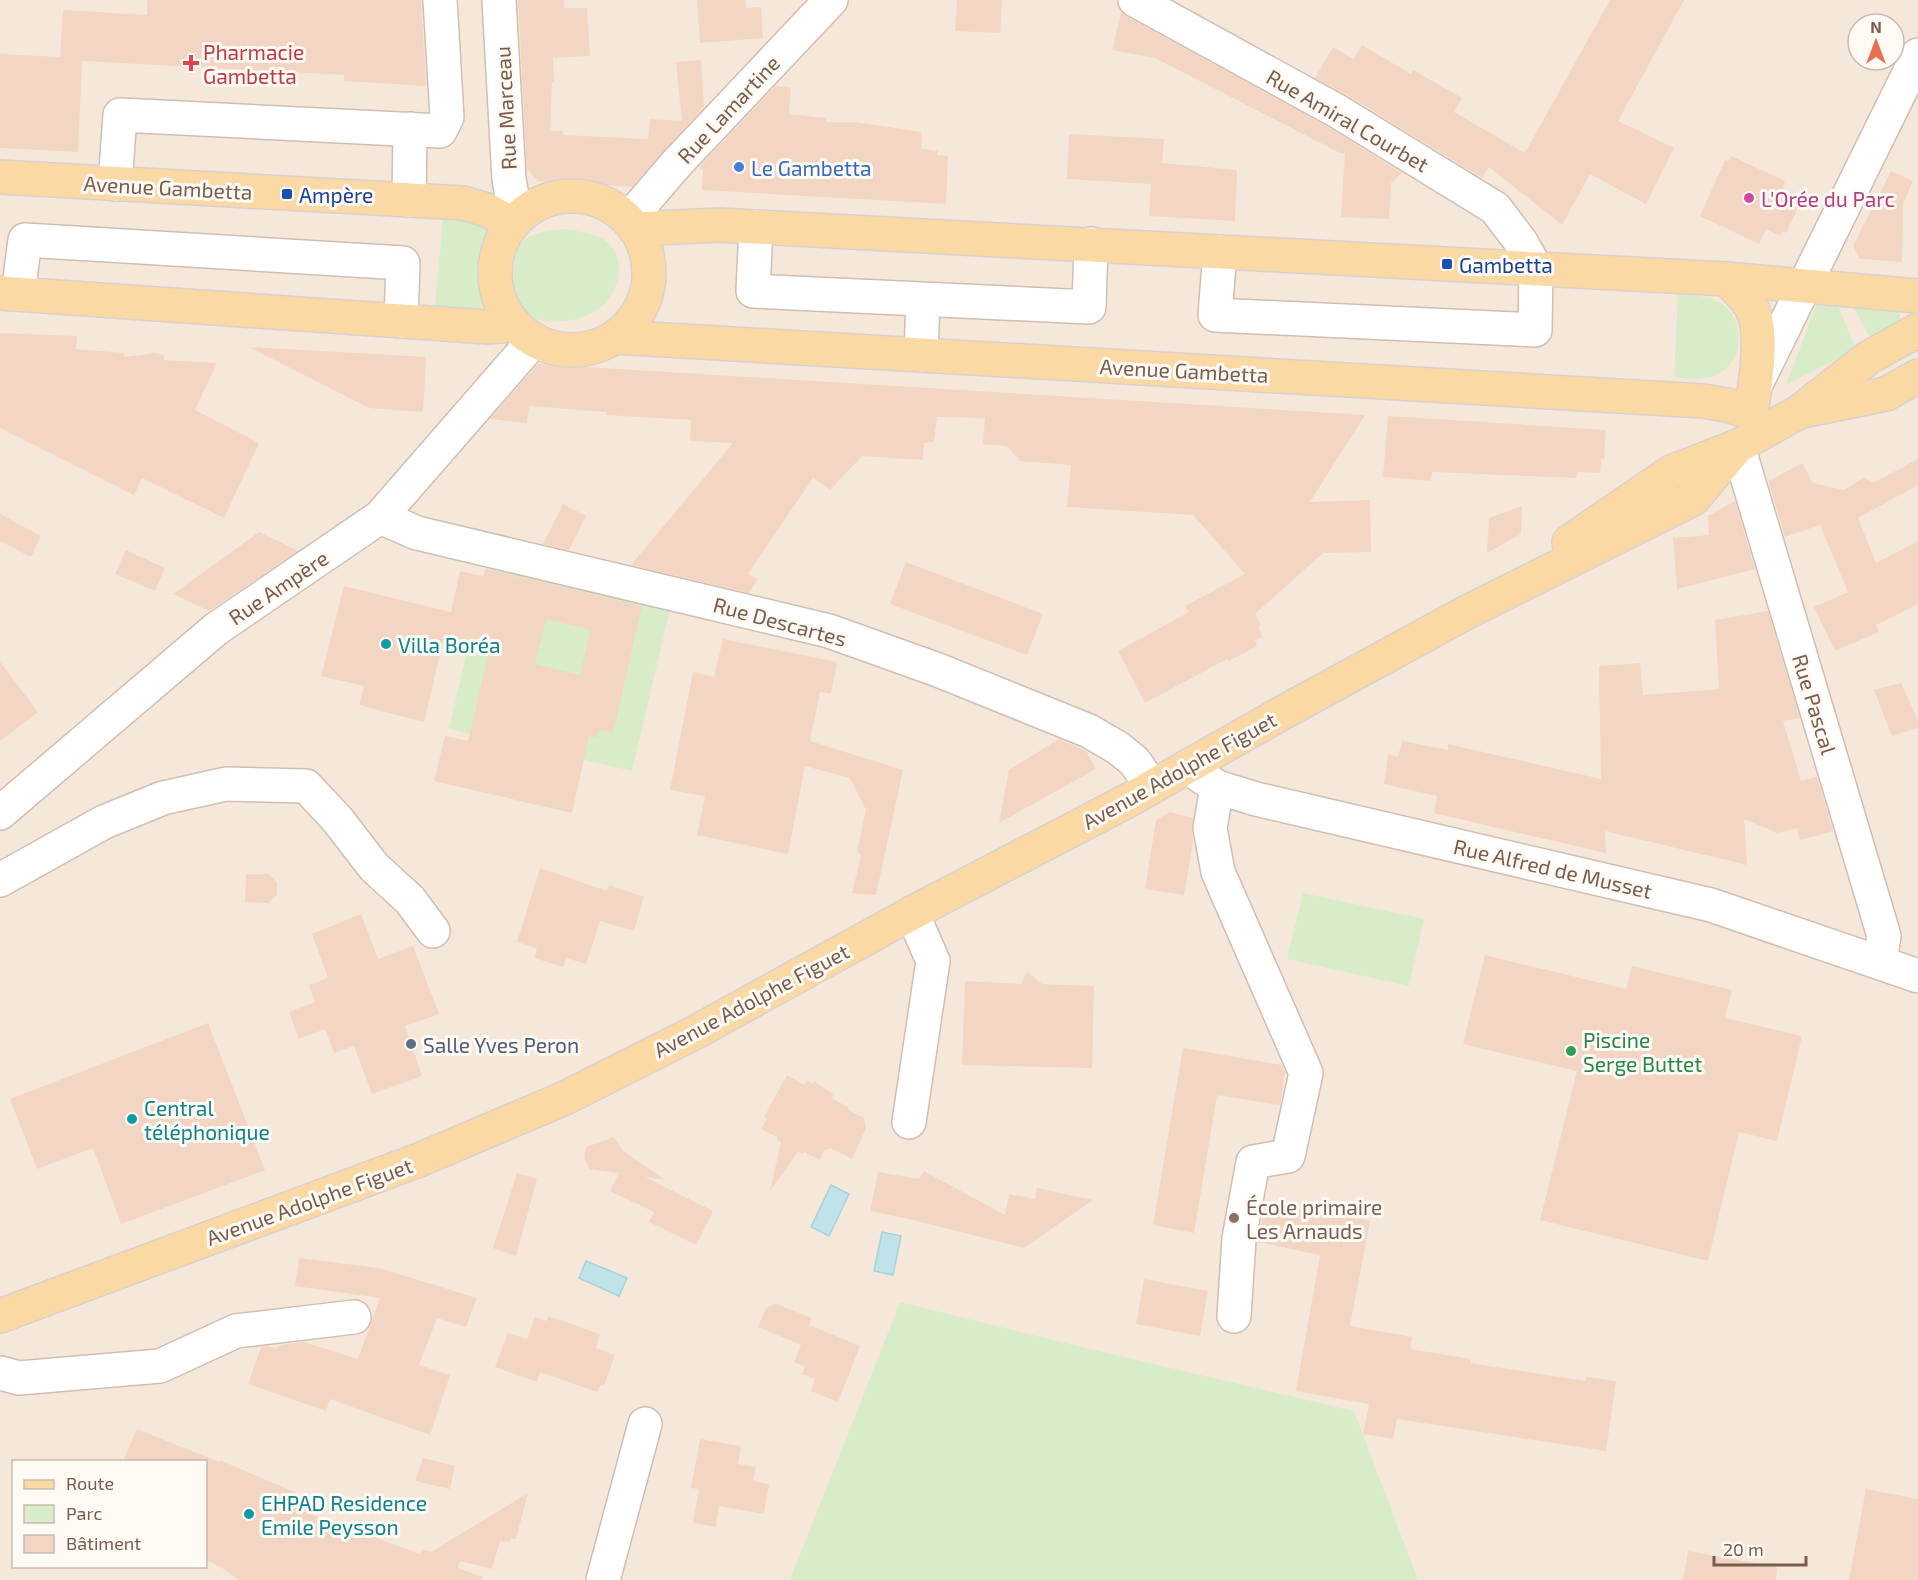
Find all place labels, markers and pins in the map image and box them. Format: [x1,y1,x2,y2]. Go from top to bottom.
place label: Pharmacie Gambetta [203,39,304,88]
marker: Pharmacie Gambetta [184,56,198,70]
place label: Le Gambetta [751,155,872,180]
marker: Le Gambetta [732,160,746,174]
place label: Ampère [299,182,373,207]
place label: L'Orée du Parc [1761,186,1895,211]
marker: Ampère [280,187,294,201]
marker: L'Orée du Parc [1742,191,1756,205]
place label: Gambetta [1459,252,1553,277]
marker: Gambetta [1440,257,1454,271]
place label: Villa Boréa [398,632,501,657]
marker: Villa Boréa [379,637,393,651]
place label: Piscine Serge Buttet [1583,1027,1702,1076]
place label: Salle Yves Peron [423,1032,579,1057]
marker: Salle Yves Peron [404,1037,418,1051]
marker: Piscine Serge Buttet [1564,1044,1578,1058]
place label: Central téléphonique [144,1095,270,1144]
marker: Central téléphonique [125,1112,139,1126]
place label: École primaire Les Arnauds [1246,1194,1382,1243]
marker: École primaire Les Arnauds [1227,1211,1241,1225]
place label: EHPAD Residence Emile Peysson [261,1490,427,1539]
marker: EHPAD Residence Emile Peysson [242,1507,256,1521]

